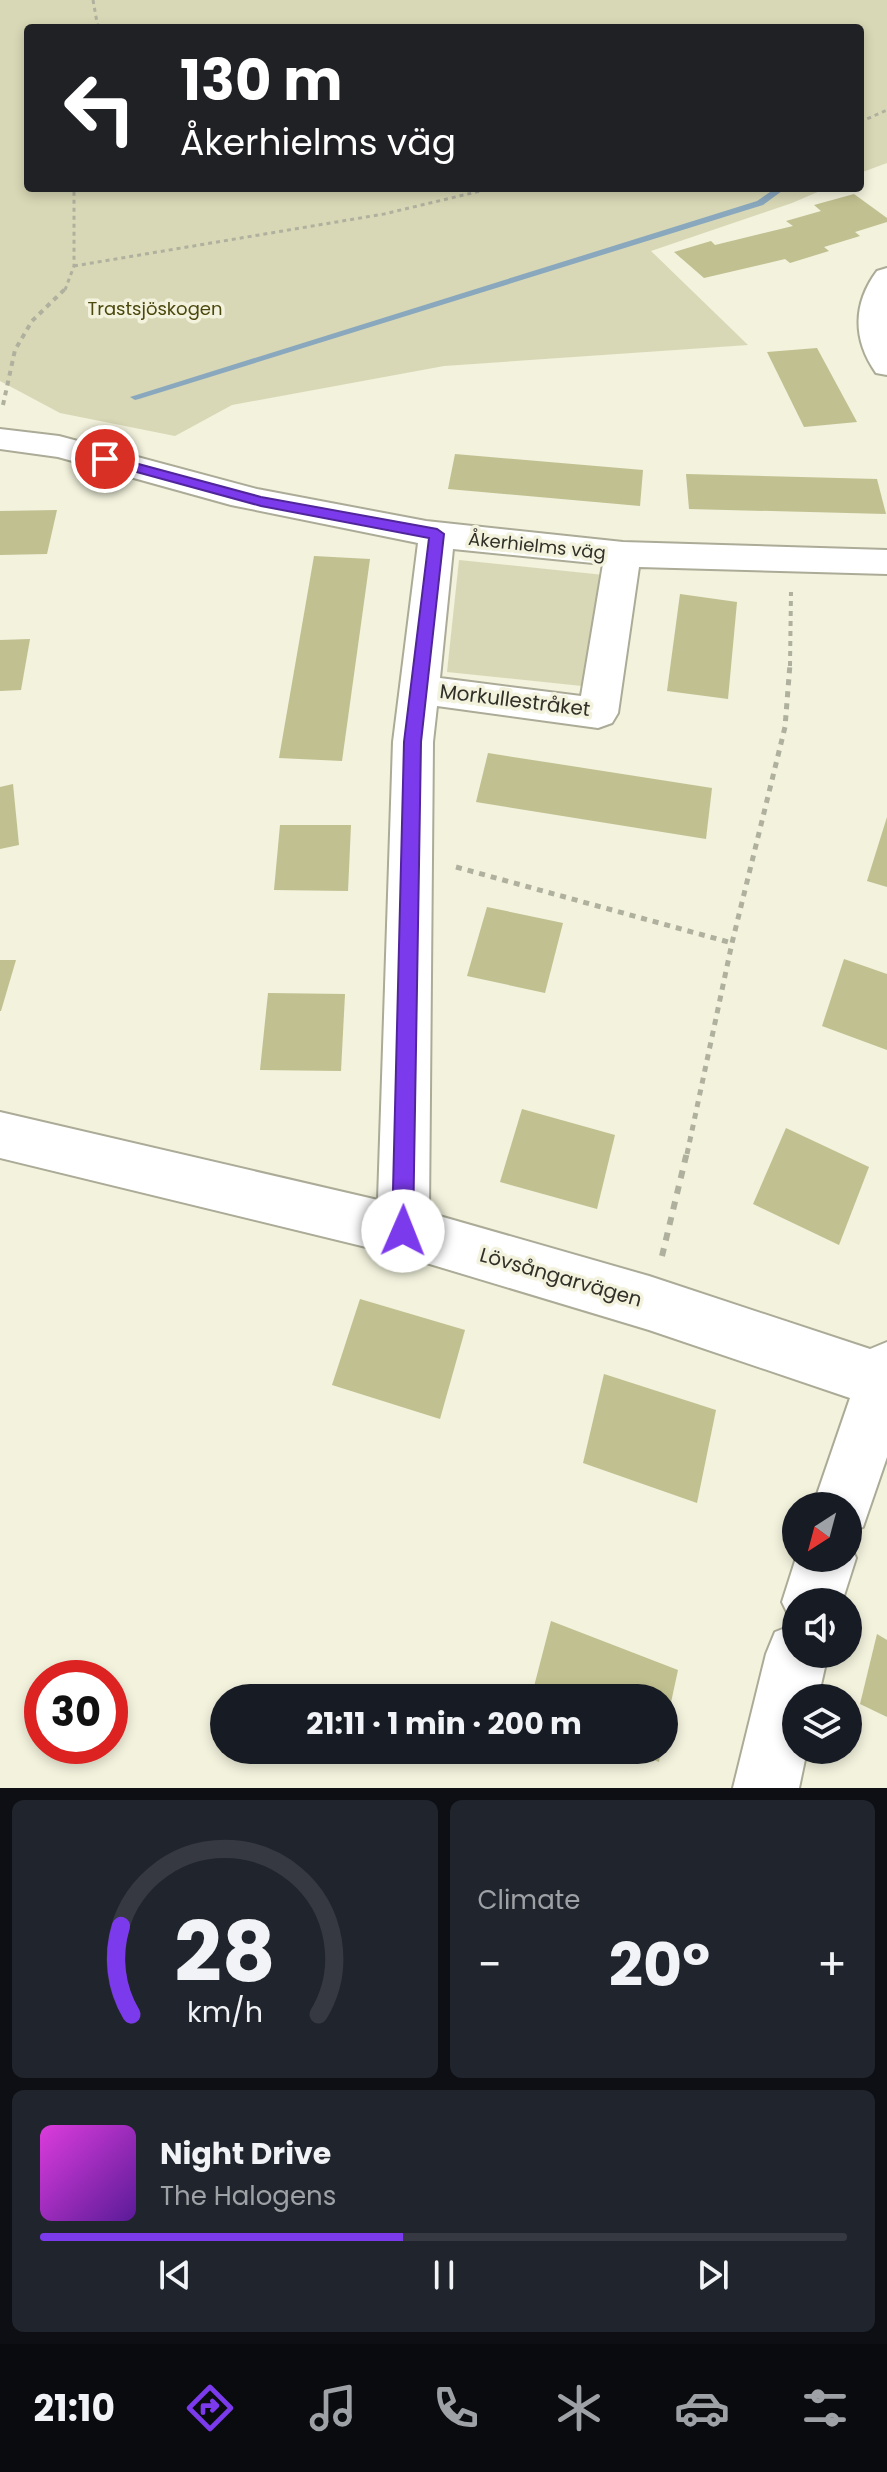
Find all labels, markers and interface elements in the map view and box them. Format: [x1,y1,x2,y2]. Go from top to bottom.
text: 130 m [180,41,343,120]
icon: left [48,56,152,160]
text: Åkerhielms väg [180,117,456,168]
park label: Trastsjöskogen [88,296,222,321]
pin [71,425,139,493]
icon: arrive [83,437,127,481]
street label: Åkerhielms väg [467,526,607,565]
street label: Morkullestråket [438,677,592,723]
position arrow [361,1189,445,1273]
street label: Lövsångarvägen [477,1240,645,1314]
north arrow [782,1492,862,1572]
map controls [782,1492,862,1764]
button: sound [782,1588,862,1668]
speed limit sign: 30 [24,1660,128,1764]
button: layers [782,1684,862,1764]
text: 21:11 · 1 min · 200 m [306,1702,582,1745]
text: Climate [478,1882,580,1918]
text: 28 [174,1894,275,2010]
text: 20° [609,1923,710,2007]
text: − [478,1934,502,1995]
text: + [817,1934,847,1995]
text: km/h [187,1992,263,2032]
text: Night Drive [160,2132,331,2175]
text: The Halogens [160,2178,336,2214]
icon: previous [153,2253,197,2297]
icon: pause [422,2253,466,2297]
icon: next [691,2253,735,2297]
icon: directions [182,2380,238,2436]
icon: music [305,2380,361,2436]
icon: phone [428,2380,484,2436]
icon: climate [551,2380,607,2436]
icon: car [674,2380,730,2436]
icon: filters [797,2380,853,2436]
text: 21:10 [34,2383,115,2434]

